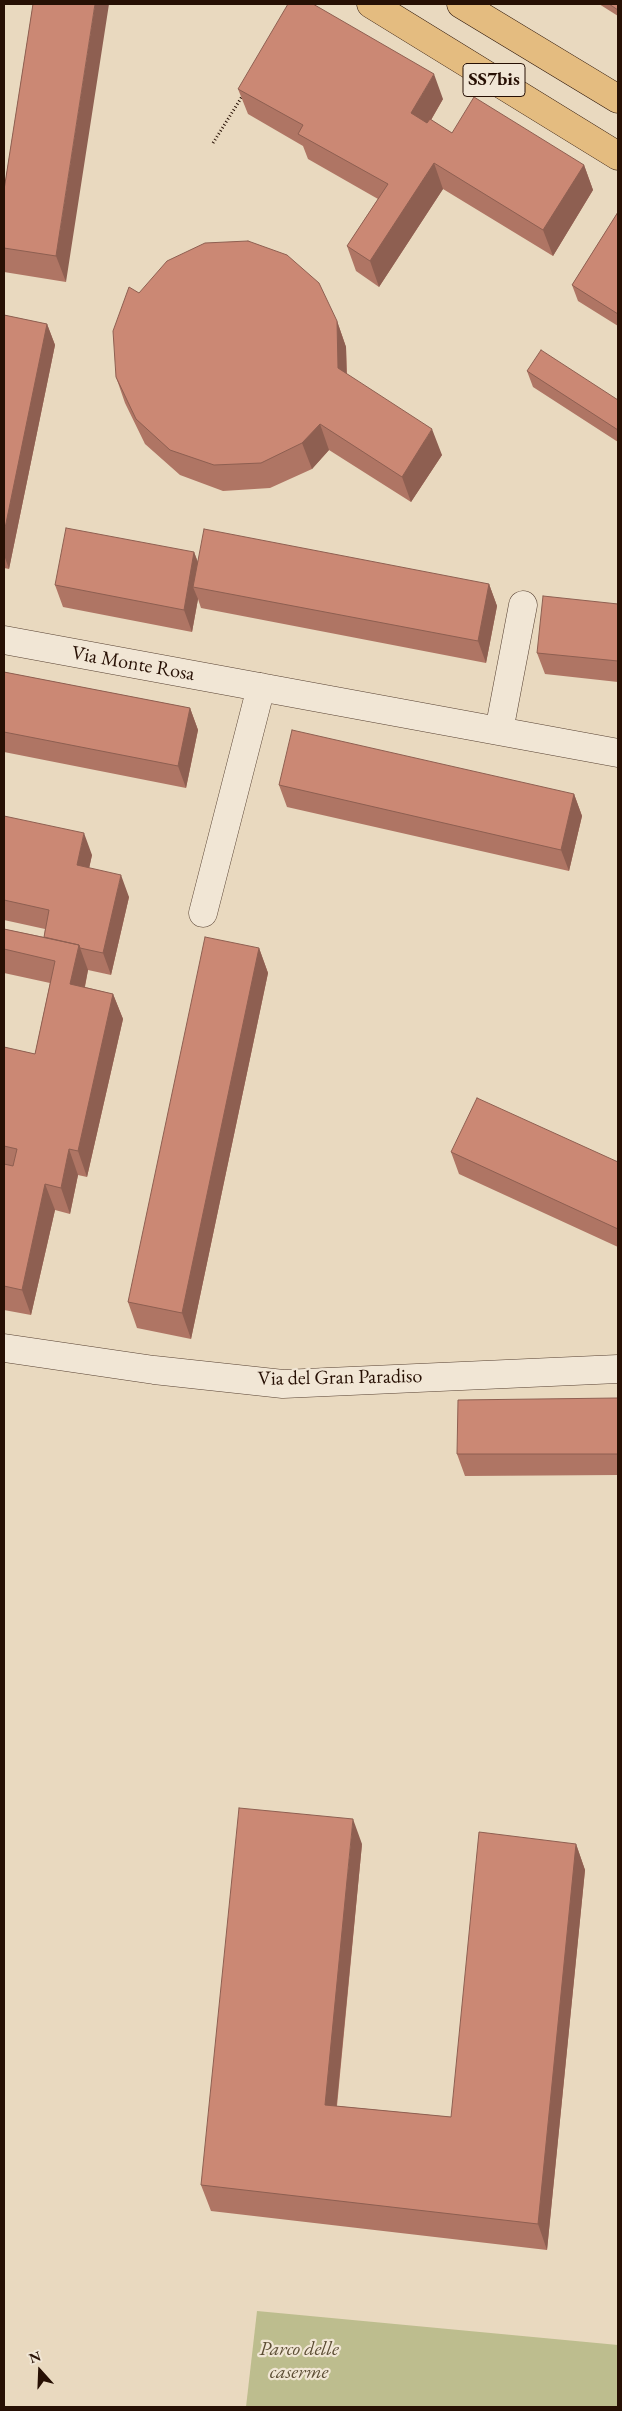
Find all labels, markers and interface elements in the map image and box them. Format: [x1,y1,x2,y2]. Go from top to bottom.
road number: SS7bis [463,64,525,96]
street label: Via Monte Rosa [70,641,196,687]
street label: Via del Gran Paradiso [258,1365,422,1391]
park label: Parco delle caserme [259,2338,339,2385]
north arrow [15,2346,65,2396]
text: N [26,2347,43,2367]

